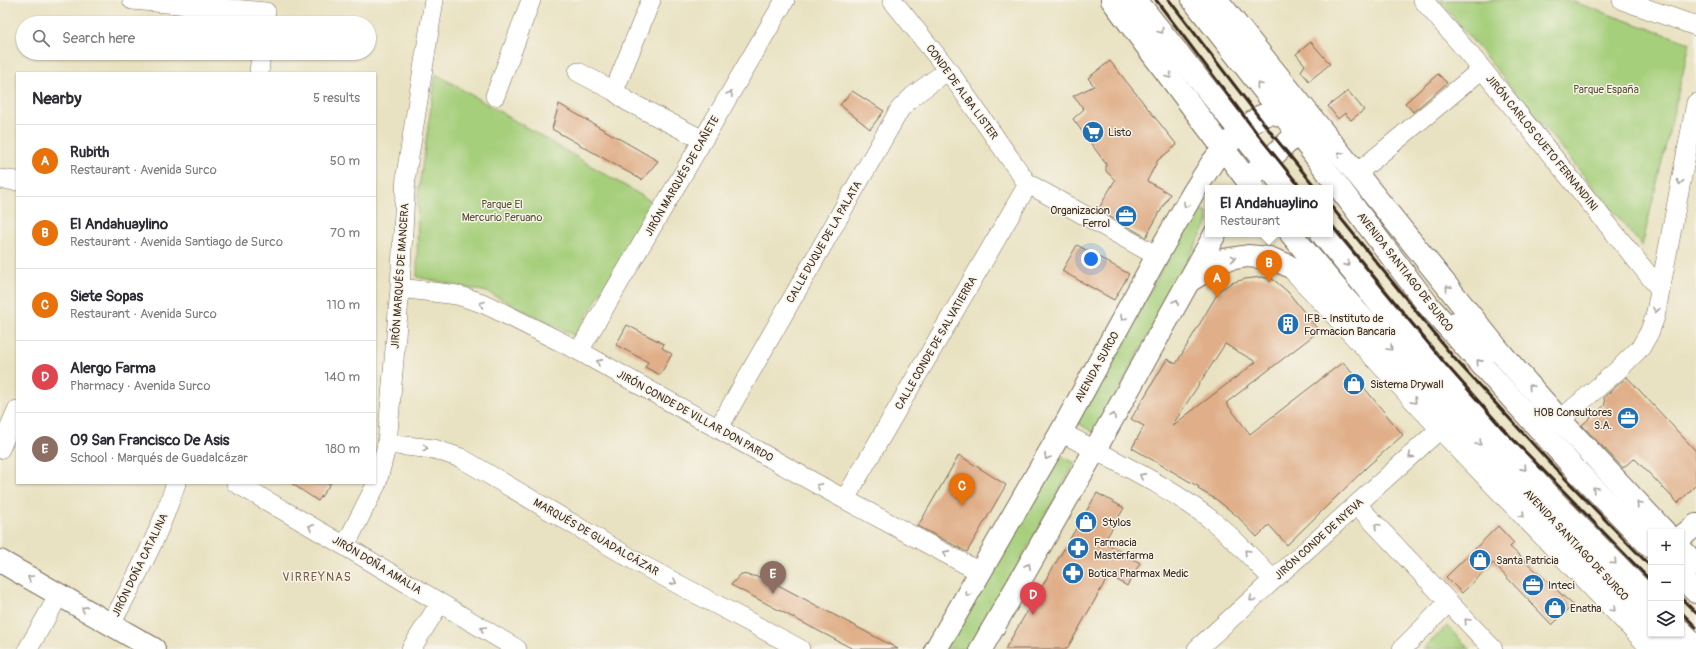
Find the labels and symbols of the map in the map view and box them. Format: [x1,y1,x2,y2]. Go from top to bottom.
one-way arrow [1156,26,1163,33]
street label: CONDE DE ALBA LISTER [923,42,1001,142]
one-way arrow [1164,72,1172,79]
street label: JIRÓN CARLOS CUETO FERNANDINI [1483,72,1602,213]
one-way arrow [1257,82,1264,89]
park label: Parque España [1573,83,1639,96]
one-way arrow [725,91,732,98]
street label: JIRÓN MARQUÉS DE CAÑETE [641,113,722,239]
supermarket icon: Listo [1080,119,1106,145]
place label: Listo [1108,126,1132,139]
one-way arrow [1338,151,1345,159]
street label: CALLE DUQUE DE LA PALATA [784,179,864,305]
one-way arrow [1677,179,1685,185]
park label: Parque El Mercurio Peruano [462,198,542,224]
one-way arrow [1183,201,1190,208]
street label: JIRÓN MARQUÉS DE MANCERA [387,203,412,349]
office icon: Organizacion Ferrol [1113,203,1139,229]
place label: Organizacion Ferrol [1050,204,1110,230]
street label: AVENIDA SANTIAGO DE SURCO [1354,210,1456,334]
your location [1081,249,1101,269]
pin: B [1256,250,1282,283]
one-way arrow [1229,255,1236,263]
one-way arrow [1342,260,1349,267]
pin: A [1204,265,1230,298]
street label: CALLE CONDE DE SALVATIERRA [892,274,980,412]
one-way arrow [1445,285,1452,293]
one-way arrow [1171,299,1179,306]
one-way arrow [479,301,487,309]
one-way arrow [1652,307,1661,313]
building icon: IFB - Instituto de Formacion Bancaria [1275,311,1301,337]
place label: IFB - Instituto de Formacion Bancaria [1304,312,1396,338]
one-way arrow [1120,314,1127,321]
street label: AVENIDA SURCO [1072,329,1122,405]
one-way arrow [1385,343,1393,351]
one-way arrow [596,359,603,367]
one-way arrow [1477,359,1484,366]
street label: JIRÓN CONDE DE VILLAR DON PARDO [615,367,776,465]
shop icon: Sistema Drywall [1341,371,1367,397]
place label: Sistema Drywall [1370,378,1444,391]
one-way arrow [1529,385,1536,392]
one-way arrow [1409,396,1416,404]
office icon: HOB Consultores S.A. [1615,405,1641,431]
place label: HOB Consultores S.A. [1534,406,1612,432]
one-way arrow [1109,413,1116,420]
one-way arrow [1474,438,1482,446]
one-way arrow [422,443,428,452]
one-way arrow [1408,451,1416,458]
one-way arrow [1044,453,1051,460]
one-way arrow [1519,463,1527,471]
pin: C [949,473,975,506]
one-way arrow [1138,473,1146,481]
one-way arrow [816,483,823,490]
one-way arrow [1592,486,1600,494]
street label: AVENIDA SANTIAGO DE SURCO [1521,487,1631,603]
street label: JIRÓN CONDE DE NYEVA [1271,495,1366,582]
street label: MARQUÉS DE GUADALCÁZAR [531,496,661,578]
one-way arrow [1636,501,1643,508]
shop icon: Stylos [1073,509,1099,535]
one-way arrow [1518,510,1525,518]
street label: JIRÓN DOÑA CATALINA [108,511,171,619]
place label: Stylos [1102,516,1131,529]
one-way arrow [1374,523,1382,531]
one-way arrow [308,524,315,531]
street label: JIRÓN DOÑA AMALIA [330,532,425,597]
pharmacy icon: Farmacia Masterfarma [1065,535,1091,561]
place label: Farmacia Masterfarma [1094,536,1154,562]
shop icon: Santa Patricia [1467,547,1493,573]
one-way arrow [1244,549,1251,557]
one-way arrow [943,551,950,558]
place label: Santa Patricia [1496,554,1559,567]
one-way arrow [1609,557,1617,565]
pharmacy icon: Botica Pharmax Medic [1060,560,1086,586]
pin: E [760,561,786,594]
one-way arrow [1023,563,1030,570]
place label: Botica Pharmax Medic [1088,567,1189,580]
district label: VIRREYNAS [282,570,352,585]
office icon: Inteci [1520,572,1546,598]
one-way arrow [27,576,34,583]
one-way arrow [670,578,677,585]
place label: Inteci [1548,579,1575,592]
pin: D [1020,582,1046,615]
one-way arrow [965,590,972,597]
one-way arrow [1250,594,1257,601]
shop icon: Enatha [1542,595,1568,621]
place label: Enatha [1570,602,1601,615]
one-way arrow [1608,604,1615,612]
one-way arrow [81,606,88,613]
one-way arrow [1464,618,1471,625]
one-way arrow [480,626,487,634]

